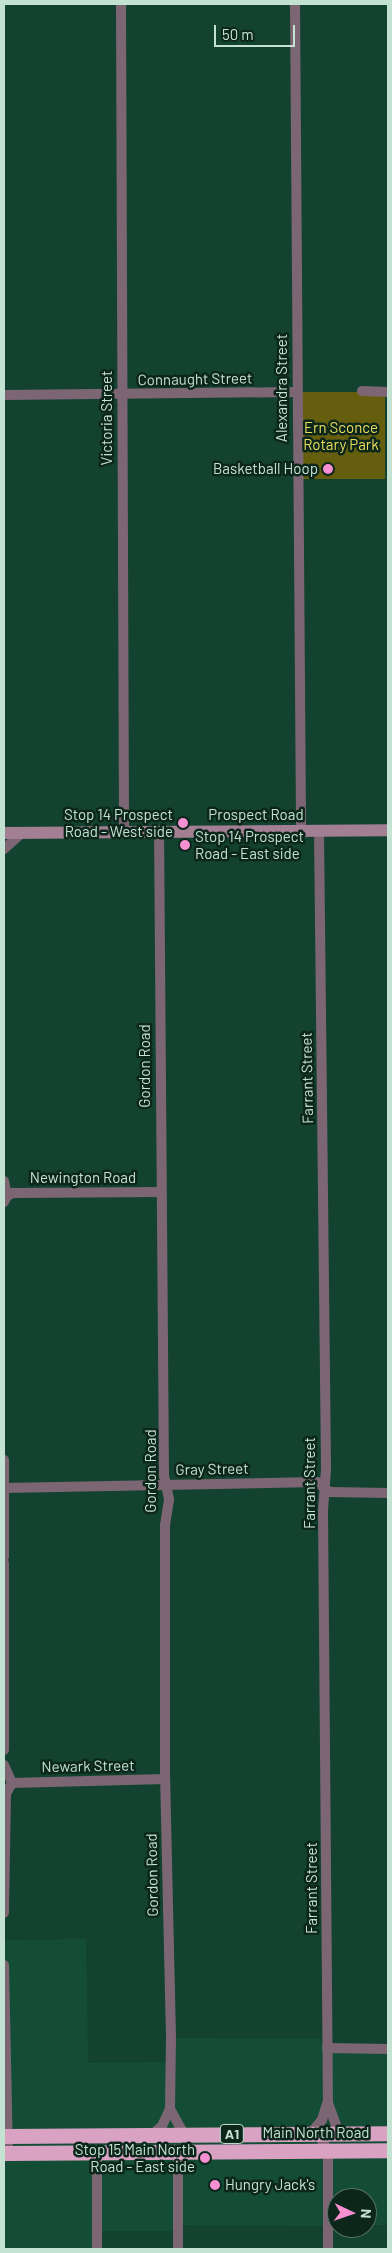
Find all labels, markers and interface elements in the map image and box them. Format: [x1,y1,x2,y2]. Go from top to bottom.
scale bar [217,15,298,47]
text: 50 m [222,25,254,43]
street label: Alexandra Street [273,334,291,442]
street label: Connaught Street [138,369,252,389]
street label: Victoria Street [98,371,116,465]
park label: Ern Sconce Rotary Park [303,418,379,453]
place label: Basketball Hoop [213,460,318,478]
marker: Basketball Hoop [322,463,334,475]
place label: Stop 14 Prospect Road - West side [64,805,173,840]
street label: Prospect Road [208,806,304,824]
marker: Stop 14 Prospect Road - West side [177,817,189,829]
place label: Stop 14 Prospect Road - East side [195,827,304,862]
marker: Stop 14 Prospect Road - East side [179,839,191,851]
street label: Gordon Road [136,1024,154,1108]
street label: Farrant Street [297,1032,317,1124]
street label: Newington Road [30,1169,136,1187]
street label: Gordon Road [142,1429,160,1513]
street label: Farrant Street [301,1437,319,1529]
street label: Gray Street [175,1459,249,1479]
street label: Newark Street [41,1756,135,1776]
street label: Gordon Road [142,1833,162,1917]
street label: Farrant Street [303,1842,321,1934]
road number: A1 [220,2122,244,2146]
street label: Main North Road [263,2124,369,2142]
place label: Stop 15 Main North Road - East side [75,2140,195,2175]
marker: Stop 15 Main North Road - East side [199,2152,211,2164]
place label: Hungry Jack's [225,2176,315,2194]
marker: Hungry Jack's [209,2179,221,2191]
north arrow [327,2188,377,2238]
text: N [358,2209,375,2219]

